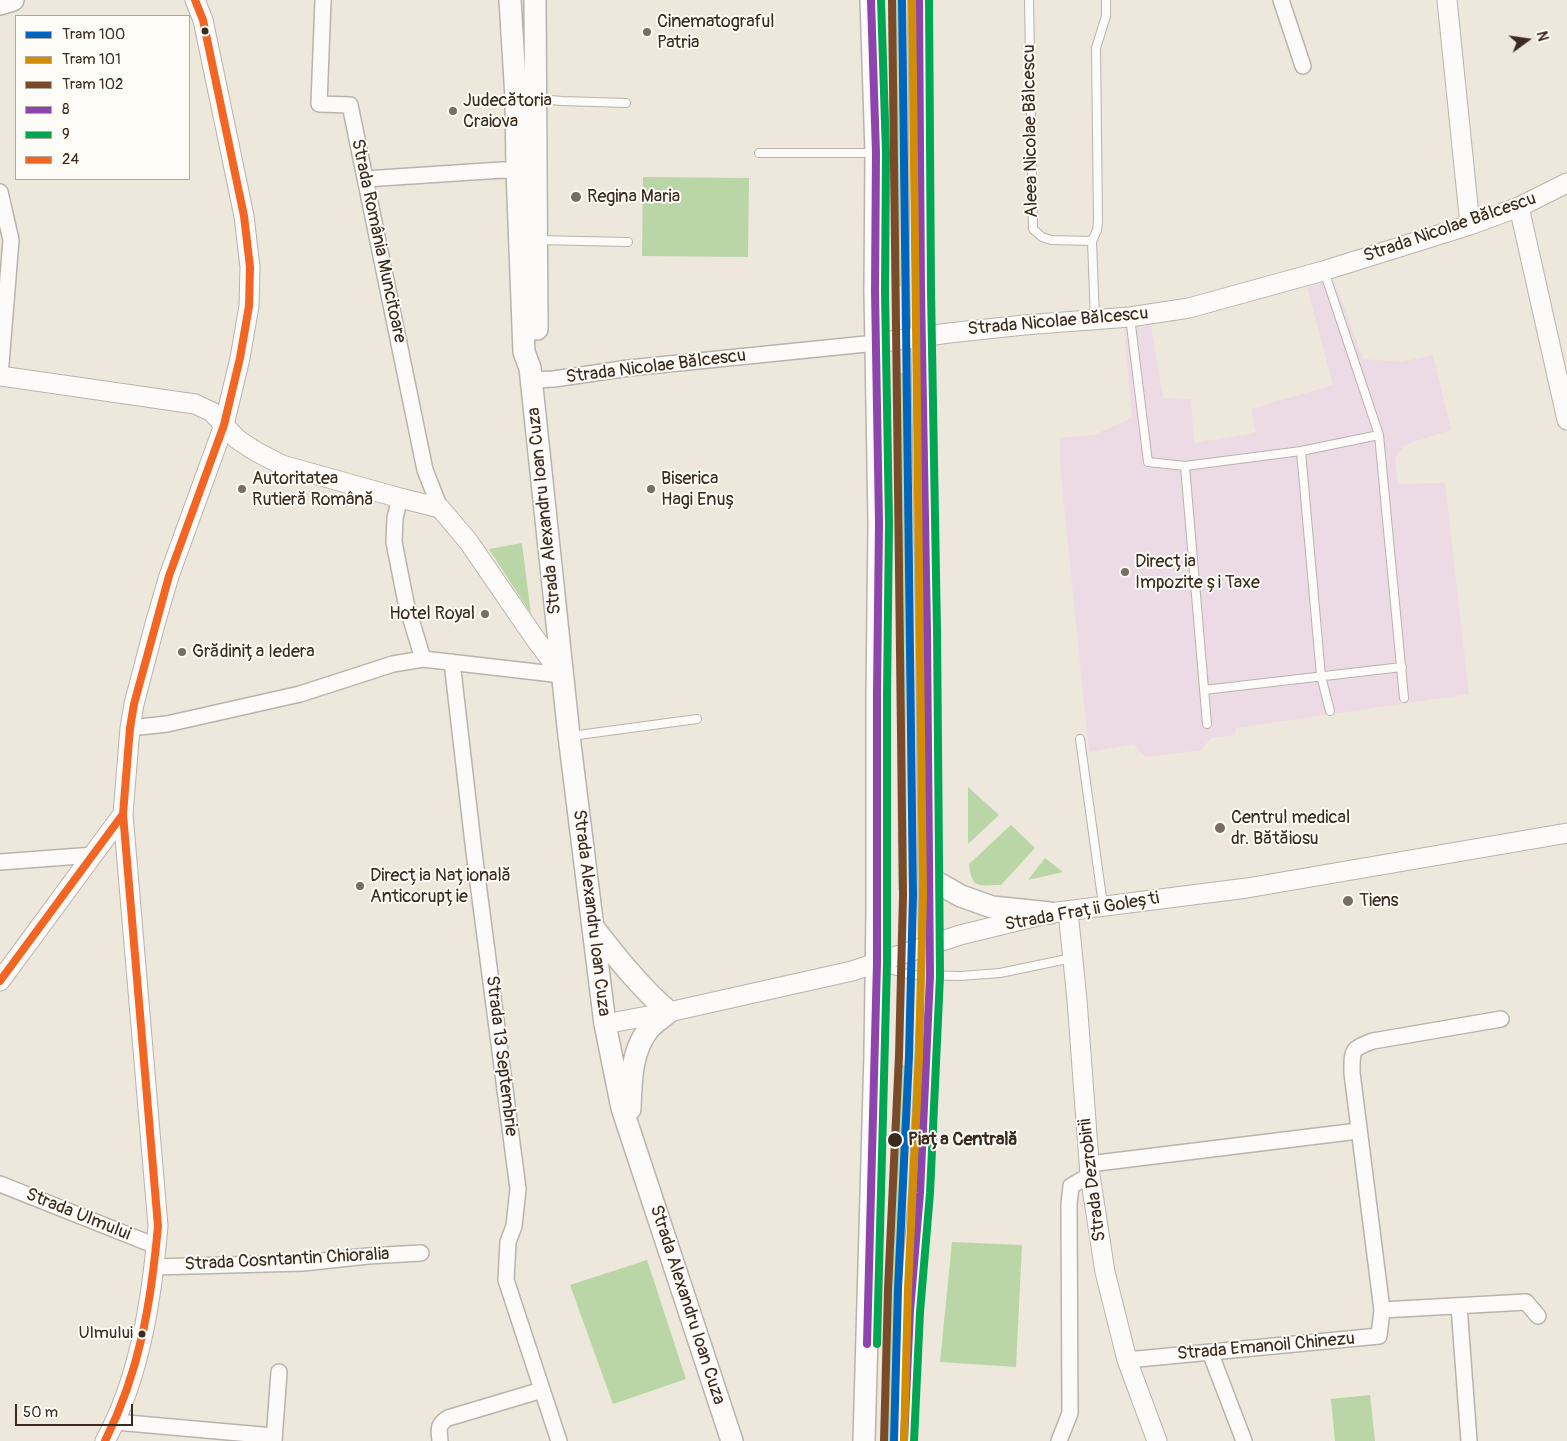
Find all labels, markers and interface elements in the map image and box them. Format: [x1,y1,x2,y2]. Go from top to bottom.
place label: Cinematograful Patria [657,11,775,54]
legend [15,15,190,180]
north arrow [1502,15,1552,65]
text: Tram 100 [62,25,125,44]
unlabelled marker [200,26,210,36]
marker: Cinematograful Patria [641,26,653,38]
text: N [1533,30,1551,43]
street label: Aleea Nicolae Bălcescu [1019,44,1043,218]
text: Tram 101 [62,50,121,69]
text: Tram 102 [62,75,123,94]
place label: Judecătoria Craiova [463,90,552,132]
text: 8 [62,100,70,119]
marker: Judecătoria Craiova [447,105,459,117]
text: 9 [62,125,70,144]
street label: Strada România Muncitoare [346,137,410,345]
text: 24 [62,150,79,169]
place label: Regina Maria [587,186,680,208]
street label: Strada Nicolae Bălcescu [1361,188,1539,268]
marker: Regina Maria [569,190,583,204]
street label: Strada Nicolae Bălcescu [967,303,1149,341]
street label: Strada Nicolae Bălcescu [565,345,747,389]
street label: Strada Alexandru Ioan Cuza [523,406,567,616]
place label: Autoritatea Rutieră Română [252,468,374,510]
place label: Biserica Hagi Enuș [661,468,736,510]
marker: Autoritatea Rutieră Română [236,483,248,495]
marker: Biserica Hagi Enuș [645,483,657,495]
place label: Direcția Impozite și Taxe [1135,551,1260,594]
marker: Direcția Impozite și Taxe [1119,566,1131,578]
place label: Hotel Royal [389,603,475,625]
marker: Hotel Royal [479,608,491,620]
place label: Grădinița Iedera [192,641,315,663]
marker: Grădinița Iedera [176,646,188,658]
place label: Centrul medical dr. Bătăiosu [1231,807,1350,850]
street label: Strada Alexandru Ioan Cuza [568,808,614,1018]
marker: Centrul medical dr. Bătăiosu [1213,821,1227,835]
place label: Direcția Națională Anticorupție [370,865,511,908]
marker: Direcția Națională Anticorupție [354,880,366,892]
street label: Strada Frații Golești [1003,888,1161,936]
place label: Tiens [1359,890,1399,912]
marker: Tiens [1341,894,1355,908]
street label: Strada 13 Septembrie [480,974,522,1138]
street label: Strada Dezrobirii [1075,1117,1111,1243]
place label: Piața Centrală [908,1129,1018,1151]
marker: Piața Centrală [886,1131,904,1149]
street label: Strada Ulmului [22,1184,134,1246]
street label: Strada Alexandru Ioan Cuza [645,1203,729,1407]
street label: Strada Cosntantin Chioralia [184,1244,390,1276]
place label: Ulmului [78,1324,133,1344]
street label: Strada Emanoil Chinezu [1176,1328,1356,1366]
marker: Ulmului [137,1329,147,1339]
scale bar [18,1394,135,1426]
text: 50 m [23,1403,58,1422]

